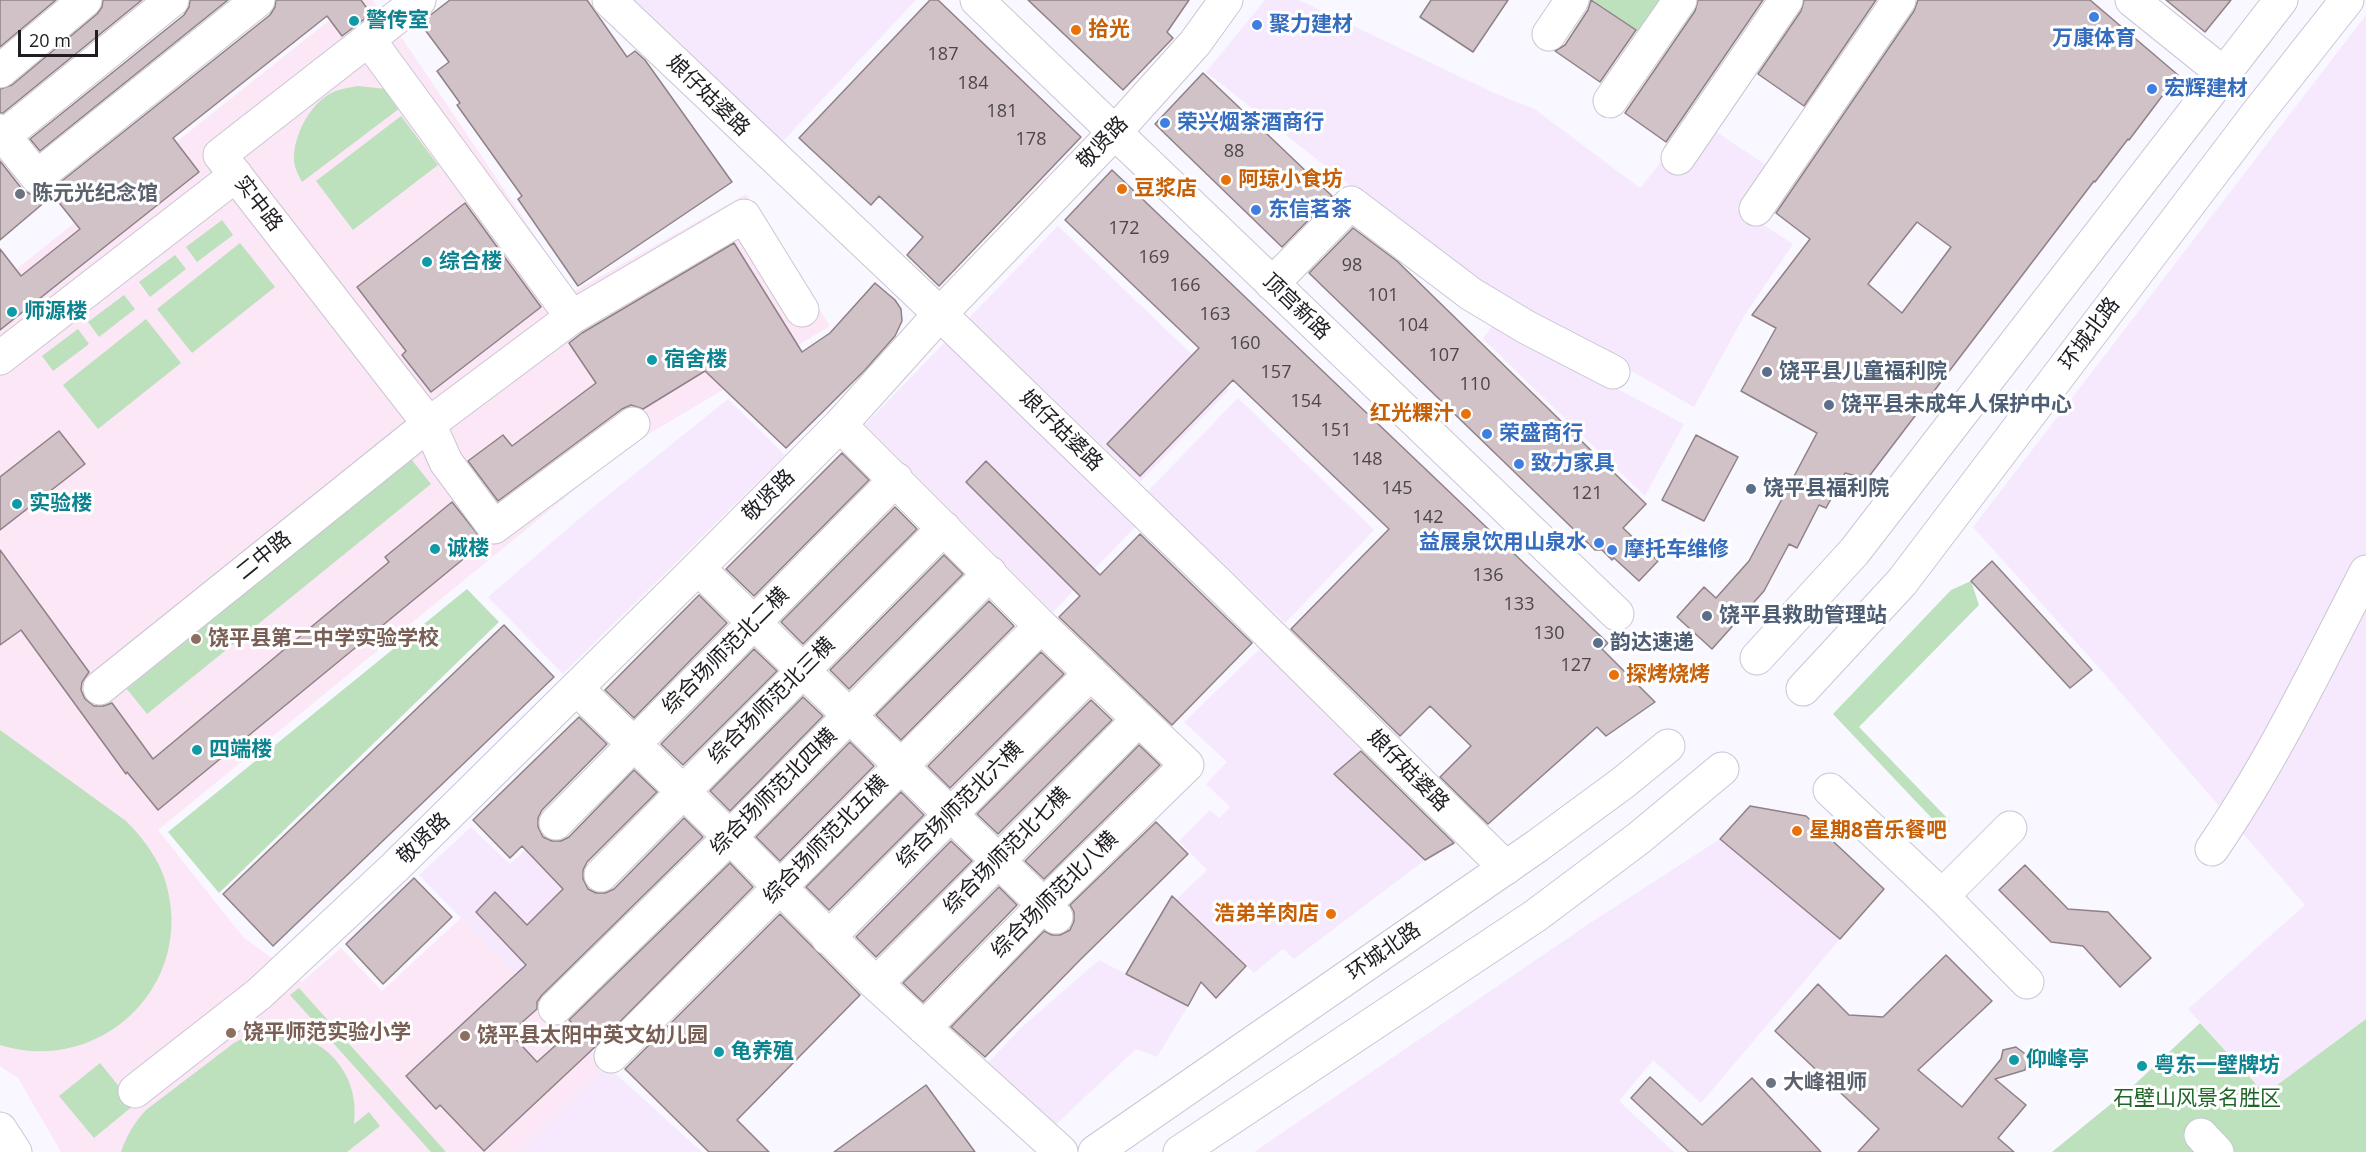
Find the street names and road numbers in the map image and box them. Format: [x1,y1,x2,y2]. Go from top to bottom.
street label: 娘仔姑婆路 [661,50,755,142]
street label: 敬贤路 [1072,111,1134,175]
street label: 实中路 [229,171,287,237]
street label: 顶宫新路 [1257,269,1335,345]
street label: 环城北路 [2055,293,2125,375]
street label: 娘仔姑婆路 [1014,385,1108,477]
street label: 敬贤路 [738,465,800,527]
street label: 二中路 [232,526,296,586]
street label: 综合场师范北二横 [658,583,794,719]
street label: 综合场师范北三横 [704,633,840,769]
street label: 综合场师范北四横 [706,724,842,860]
street label: 娘仔姑婆路 [1362,725,1454,817]
street label: 综合场师范北六横 [892,737,1028,873]
street label: 综合场师范北五横 [759,771,893,909]
street label: 综合场师范北七横 [939,783,1075,919]
street label: 敬贤路 [393,808,455,870]
street label: 综合场师范北八横 [987,827,1123,963]
street label: 环城北路 [1342,918,1426,986]

